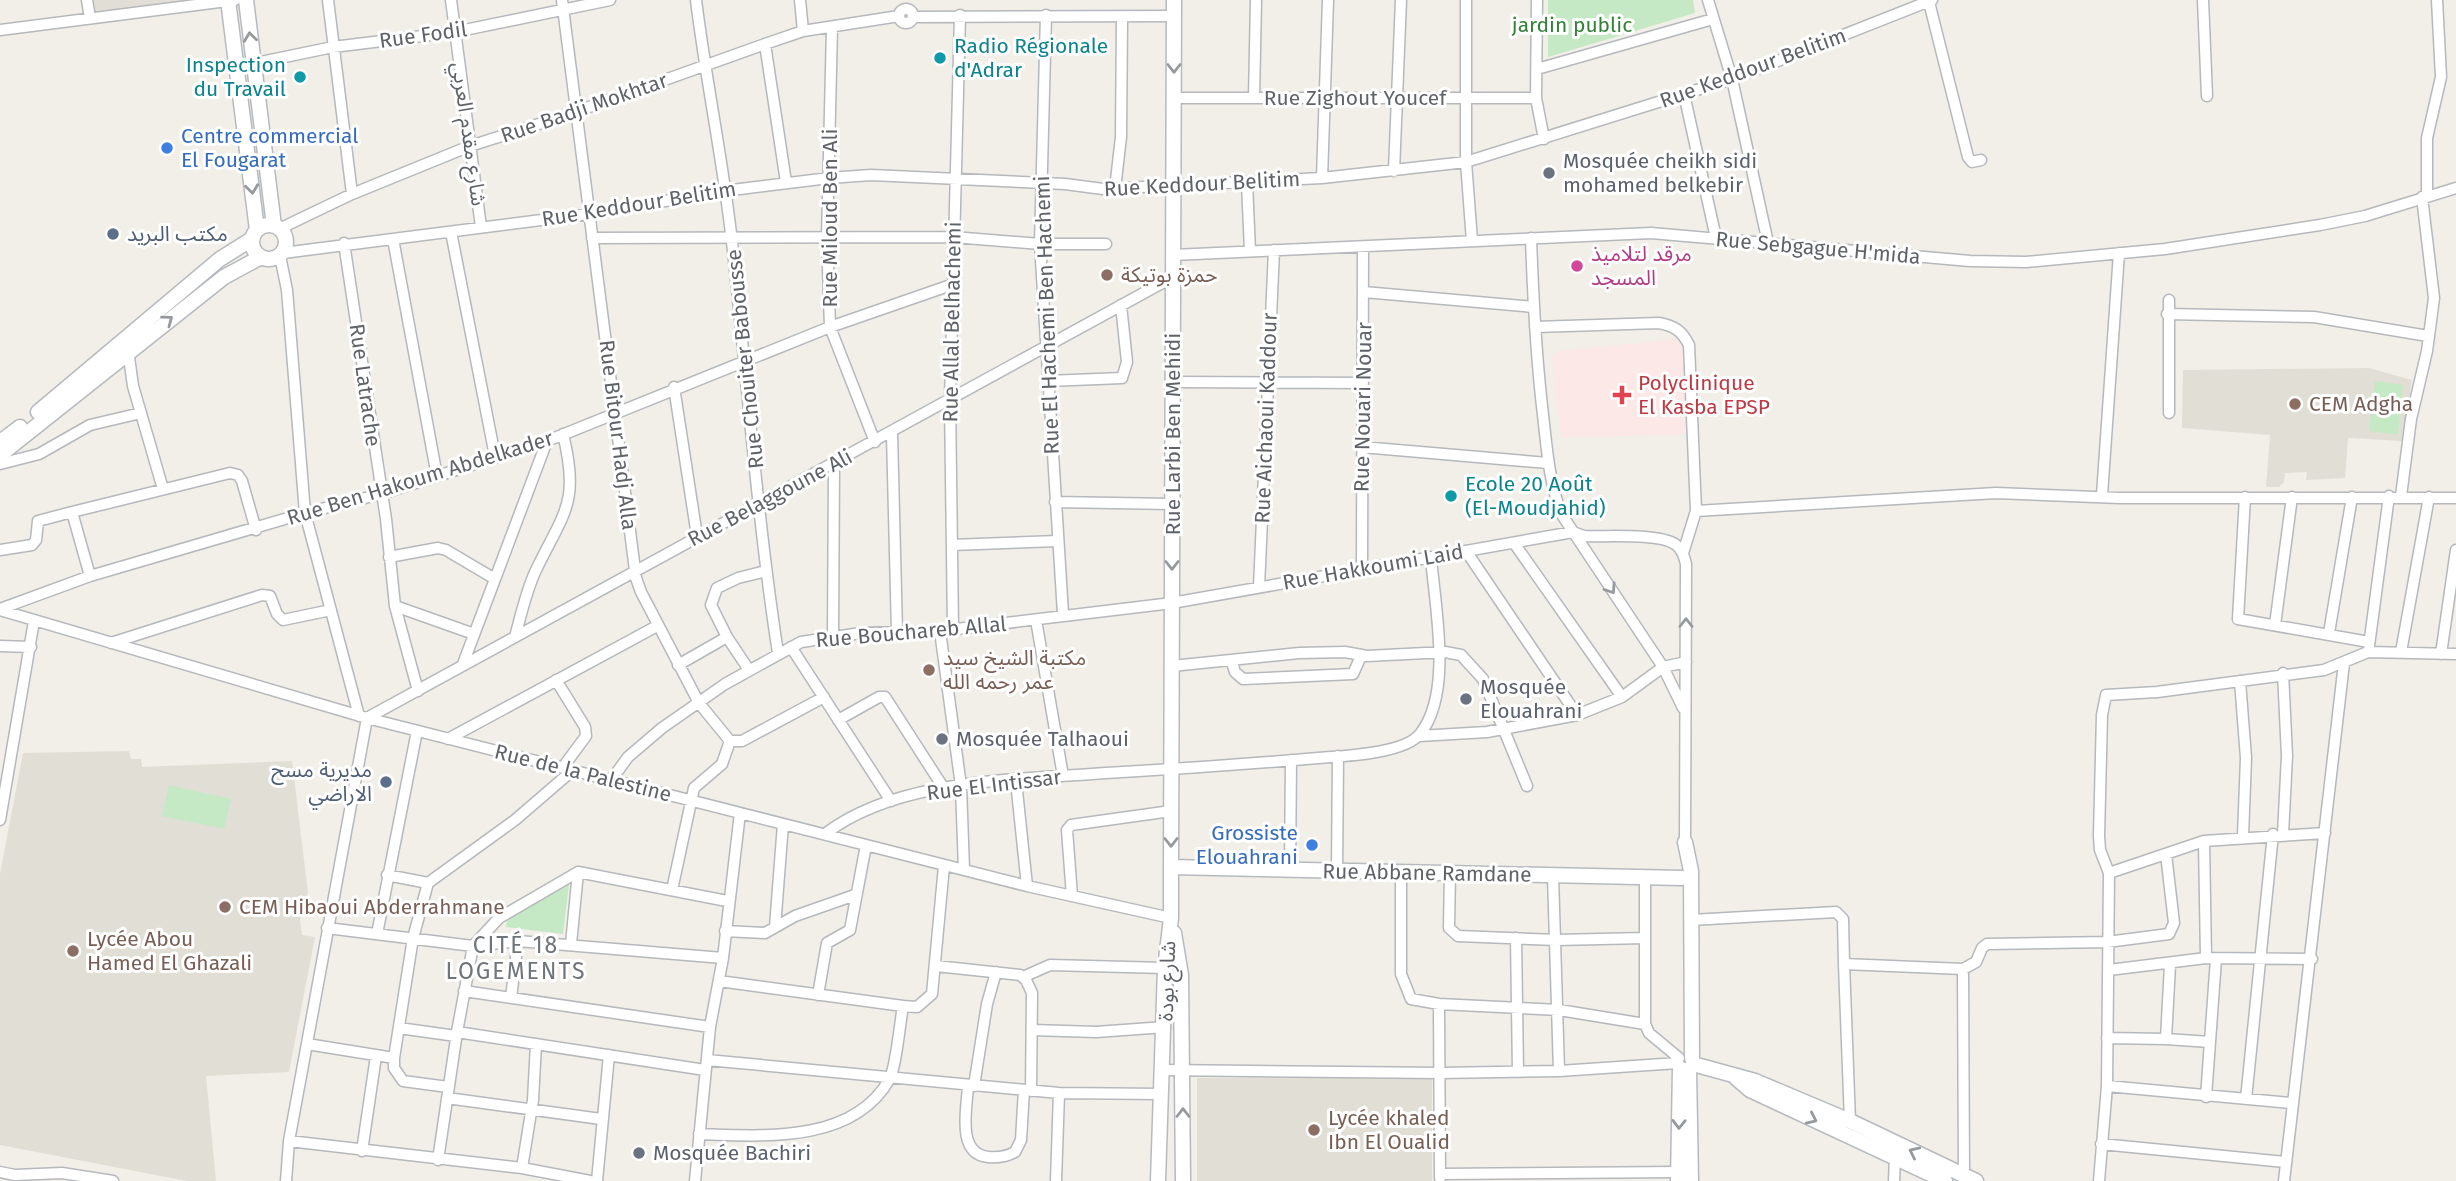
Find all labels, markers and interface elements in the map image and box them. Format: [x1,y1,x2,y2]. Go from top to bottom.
park label: jardin public [1511,12,1632,38]
street label: Rue Fodil [377,16,469,54]
street label: Rue Keddour Belitim [1656,22,1850,114]
one-way arrow [243,31,258,43]
place label: Radio Régionale d'Adrar [954,33,1108,83]
marker: Radio Régionale d'Adrar [932,50,948,66]
place label: Inspection du Travail [186,52,286,102]
street label: شارع مقدم العربي [443,60,492,208]
one-way arrow [1166,63,1182,74]
street label: Rue Badji Mokhtar [497,67,671,149]
marker: Inspection du Travail [292,69,308,85]
street label: Rue Zighout Youcef [1264,85,1448,111]
place label: Centre commercial El Fougarat [181,123,358,173]
street label: Rue Miloud Ben Ali [817,128,843,308]
marker: Centre commercial El Fougarat [159,140,175,156]
place label: Mosquée cheikh sidi mohamed belkebir [1563,148,1757,198]
marker: Mosquée cheikh sidi mohamed belkebir [1541,165,1557,181]
street label: Rue Keddour Belitim [1103,166,1301,202]
street label: Rue El Hachemi Ben Hachemi [1029,175,1065,455]
street label: Rue Keddour Belitim [540,176,738,232]
one-way arrow [245,183,260,195]
place label: مكتب البريد [127,221,228,247]
street label: Rue Allal Belhachemi [937,221,967,423]
marker: مكتب البريد [105,226,121,242]
street label: Rue Sebgague H'mida [1714,226,1922,270]
place label: مرقد لتلاميذ المسجد [1591,241,1692,291]
street label: Rue Chouiter Babousse [721,248,769,470]
marker: مرقد لتلاميذ المسجد [1569,258,1585,274]
place label: حمزة بوتيكة [1121,262,1218,288]
marker: حمزة بوتيكة [1099,267,1115,283]
street label: Rue Aichaoui Kaddour [1249,312,1283,524]
one-way arrow [160,316,173,329]
street label: Rue Latrache [344,322,386,448]
street label: Rue Nouari Nouar [1349,322,1377,492]
street label: Rue Larbi Ben Mehidi [1160,333,1186,535]
street label: Rue Bitour Hadj Alla [593,338,643,532]
place label: Polyclinique El Kasba EPSP [1638,370,1770,420]
marker: Polyclinique El Kasba EPSP [1612,385,1632,405]
place label: CEM Adgha [2309,391,2413,417]
marker: CEM Adgha [2287,396,2303,412]
street label: Rue Ben Hakoum Abdelkader [284,425,556,531]
street label: Rue Belaggoune Ali [683,444,857,552]
place label: Ecole 20 Août (El-Moudjahid) [1465,471,1606,521]
marker: Ecole 20 Août (El-Moudjahid) [1443,488,1459,504]
street label: Rue Hakkoumi Laid [1281,538,1465,596]
one-way arrow [1164,560,1180,571]
one-way arrow [1603,581,1615,594]
street label: Rue Bouchareb Allal [814,611,1008,653]
one-way arrow [1678,617,1694,628]
place label: مكتبة الشيخ سيد عمر رحمه الله [943,645,1086,695]
marker: مكتبة الشيخ سيد عمر رحمه الله [921,662,937,678]
place label: Mosquée Elouahrani [1480,674,1582,724]
marker: Mosquée Elouahrani [1458,691,1474,707]
place label: Mosquée Talhaoui [956,726,1129,752]
marker: Mosquée Talhaoui [934,731,950,747]
street label: Rue de la Palestine [492,738,674,808]
place label: مديرية مسح الاراضي [271,757,372,810]
street label: Rue El Intissar [925,764,1063,806]
marker: مديرية مسح الاراضي [378,774,394,790]
place label: Grossiste Elouahrani [1196,820,1298,870]
one-way arrow [1163,837,1179,847]
marker: Grossiste Elouahrani [1304,837,1320,853]
street label: Rue Abbane Ramdane [1322,858,1532,888]
place label: CEM Hibaoui Abderrahmane [239,894,505,920]
marker: CEM Hibaoui Abderrahmane [217,899,233,915]
place label: Lycée Abou Hamed El Ghazali [87,926,252,976]
district label: CITÉ 18 LOGEMENTS [445,930,587,985]
street label: شارع بودة [1153,940,1183,1022]
marker: Lycée Abou Hamed El Ghazali [65,943,81,959]
place label: Lycée khaled Ibn El Oualid [1328,1105,1450,1155]
one-way arrow [1175,1107,1191,1118]
one-way arrow [1805,1111,1817,1125]
one-way arrow [1671,1119,1686,1130]
marker: Lycée khaled Ibn El Oualid [1306,1122,1322,1138]
place label: Mosquée Bachiri [653,1140,811,1166]
marker: Mosquée Bachiri [631,1145,647,1161]
one-way arrow [1909,1146,1921,1160]

